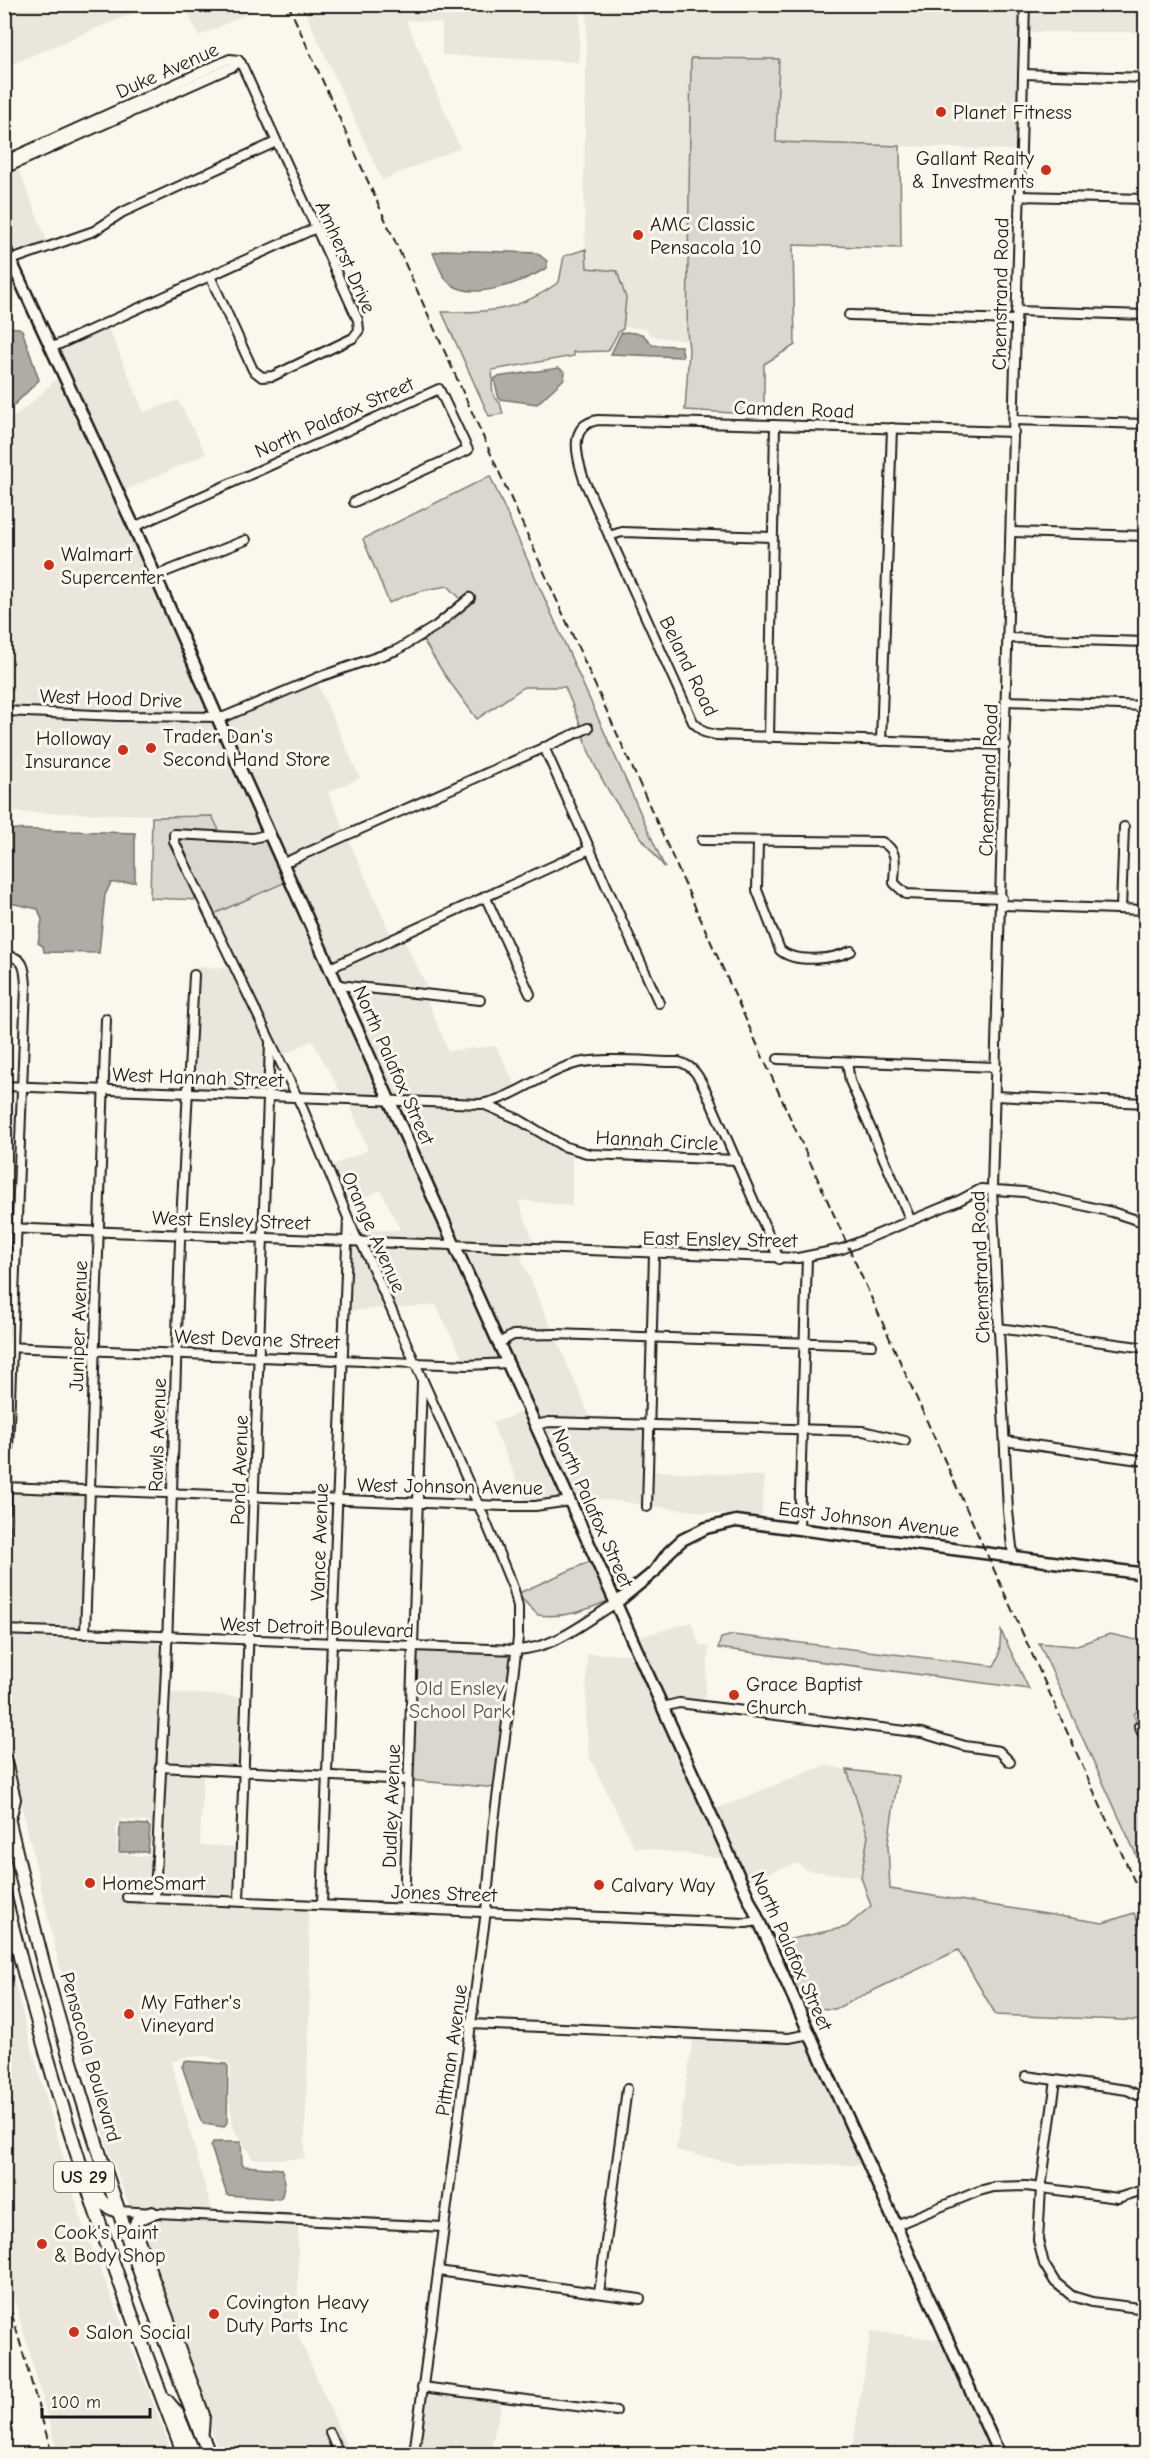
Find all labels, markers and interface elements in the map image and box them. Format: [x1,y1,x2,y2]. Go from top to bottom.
street label: Duke Avenue [112,38,222,103]
place label: Planet Fitness [953,101,1072,124]
marker: Planet Fitness [934,105,948,119]
place label: Gallant Realty & Investments [912,147,1034,193]
marker: Gallant Realty & Investments [1039,163,1053,177]
street label: Amherst Drive [311,197,381,317]
place label: AMC Classic Pensacola 10 [650,213,762,259]
street label: Chemstrand Road [988,217,1013,371]
marker: AMC Classic Pensacola 10 [631,228,645,242]
street label: North Palafox Street [251,372,418,463]
street label: Camden Road [733,396,855,423]
place label: Walmart Supercenter [61,543,164,589]
marker: Walmart Supercenter [42,558,56,572]
street label: Beland Road [654,612,723,720]
street label: West Hood Drive [39,685,183,712]
street label: Chemstrand Road [974,703,1003,857]
place label: Trader Dan's Second Hand Store [163,725,330,771]
place label: Holloway Insurance [25,727,111,773]
marker: Trader Dan's Second Hand Store [144,741,158,755]
marker: Holloway Insurance [116,743,130,757]
street label: North Palafox Street [348,982,439,1149]
street label: West Hannah Street [112,1063,285,1092]
street label: Hannah Circle [595,1126,719,1155]
street label: Orange Avenue [337,1168,410,1296]
street label: Chemstrand Road [966,1190,995,1344]
street label: West Ensley Street [151,1206,312,1235]
street label: East Ensley Street [642,1227,799,1252]
street label: Juniper Avenue [65,1260,92,1392]
street label: West Devane Street [174,1325,341,1354]
street label: Rawls Avenue [144,1378,171,1493]
street label: Pond Avenue [226,1415,253,1525]
street label: North Palafox Street [547,1425,638,1592]
street label: West Johnson Avenue [357,1473,543,1500]
street label: Vance Avenue [306,1483,333,1601]
street label: East Johnson Avenue [777,1497,961,1542]
street label: West Detroit Boulevard [220,1613,414,1642]
place label: Grace Baptist Church [746,1673,863,1719]
park label: Old Ensley School Park [409,1677,511,1723]
marker: Grace Baptist Church [727,1688,741,1702]
street label: Dudley Avenue [378,1743,405,1869]
street label: North Palafox Street [746,1868,837,2035]
place label: HomeSmart [102,1872,206,1895]
place label: Calvary Way [611,1874,715,1897]
marker: HomeSmart [83,1876,97,1890]
marker: Calvary Way [592,1878,606,1892]
street label: Jones Street [391,1880,499,1907]
street label: Pensacola Boulevard [55,1970,126,2145]
street label: Pittman Avenue [431,1983,472,2117]
place label: My Father's Vineyard [141,1991,241,2037]
marker: My Father's Vineyard [122,2007,136,2021]
road number: US 29 [54,2162,114,2192]
place label: Cook's Paint & Body Shop [54,2221,166,2267]
marker: Cook's Paint & Body Shop [35,2237,49,2251]
place label: Covington Heavy Duty Parts Inc [226,2291,369,2337]
marker: Covington Heavy Duty Parts Inc [207,2307,221,2321]
place label: Salon Social [86,2321,191,2344]
marker: Salon Social [67,2325,81,2339]
scale bar [42,2381,150,2419]
text: 100 m [51,2392,101,2413]

